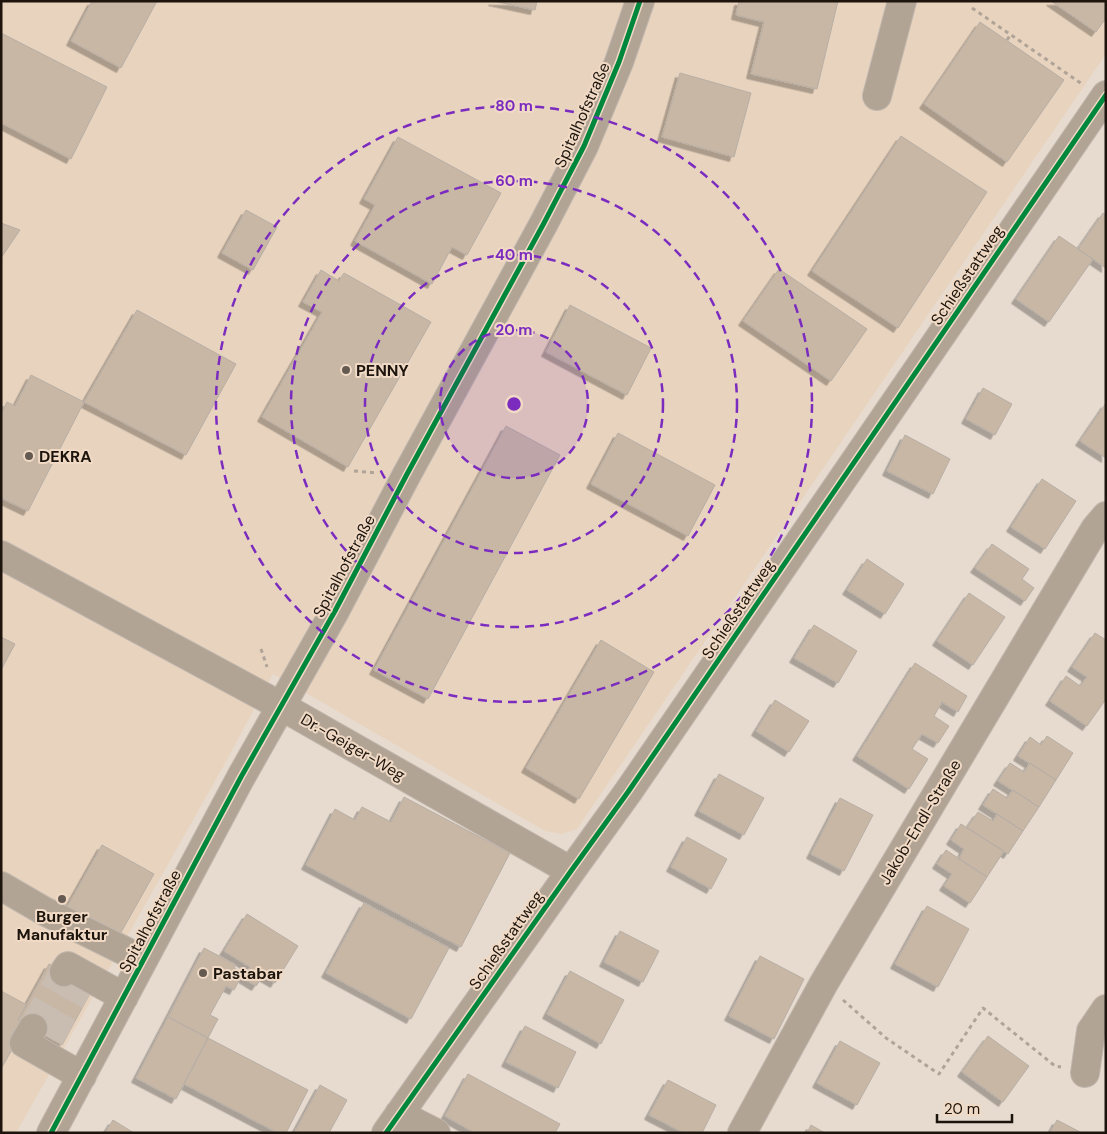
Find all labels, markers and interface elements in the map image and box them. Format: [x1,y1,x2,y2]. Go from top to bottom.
street label: Spitalhofstraße [549,59,615,171]
text: 80 m [495,96,533,116]
text: 60 m [495,171,533,191]
street label: Schießstattweg [926,221,1008,329]
text: 40 m [495,245,533,265]
text: 20 m [496,320,532,340]
place label: PENNY [356,360,409,381]
marker: PENNY [340,364,352,376]
centre of rings [505,395,523,413]
place label: DEKRA [39,446,92,467]
marker: DEKRA [23,450,35,462]
street label: Spitalhofstraße [308,511,380,621]
street label: Schießstattweg [697,555,779,663]
street label: Dr.-Geiger-Weg [297,709,409,785]
street label: Jakob-Endl-Straße [874,756,966,888]
street label: Spitalhofstraße [114,866,186,976]
street label: Schießstattweg [464,886,548,994]
marker: Burger Manufaktur [56,893,68,905]
place label: Burger Manufaktur [17,906,108,945]
place label: Pastabar [213,963,283,984]
marker: Pastabar [197,967,209,979]
scale bar [937,1092,1012,1124]
text: 20 m [944,1099,980,1119]

